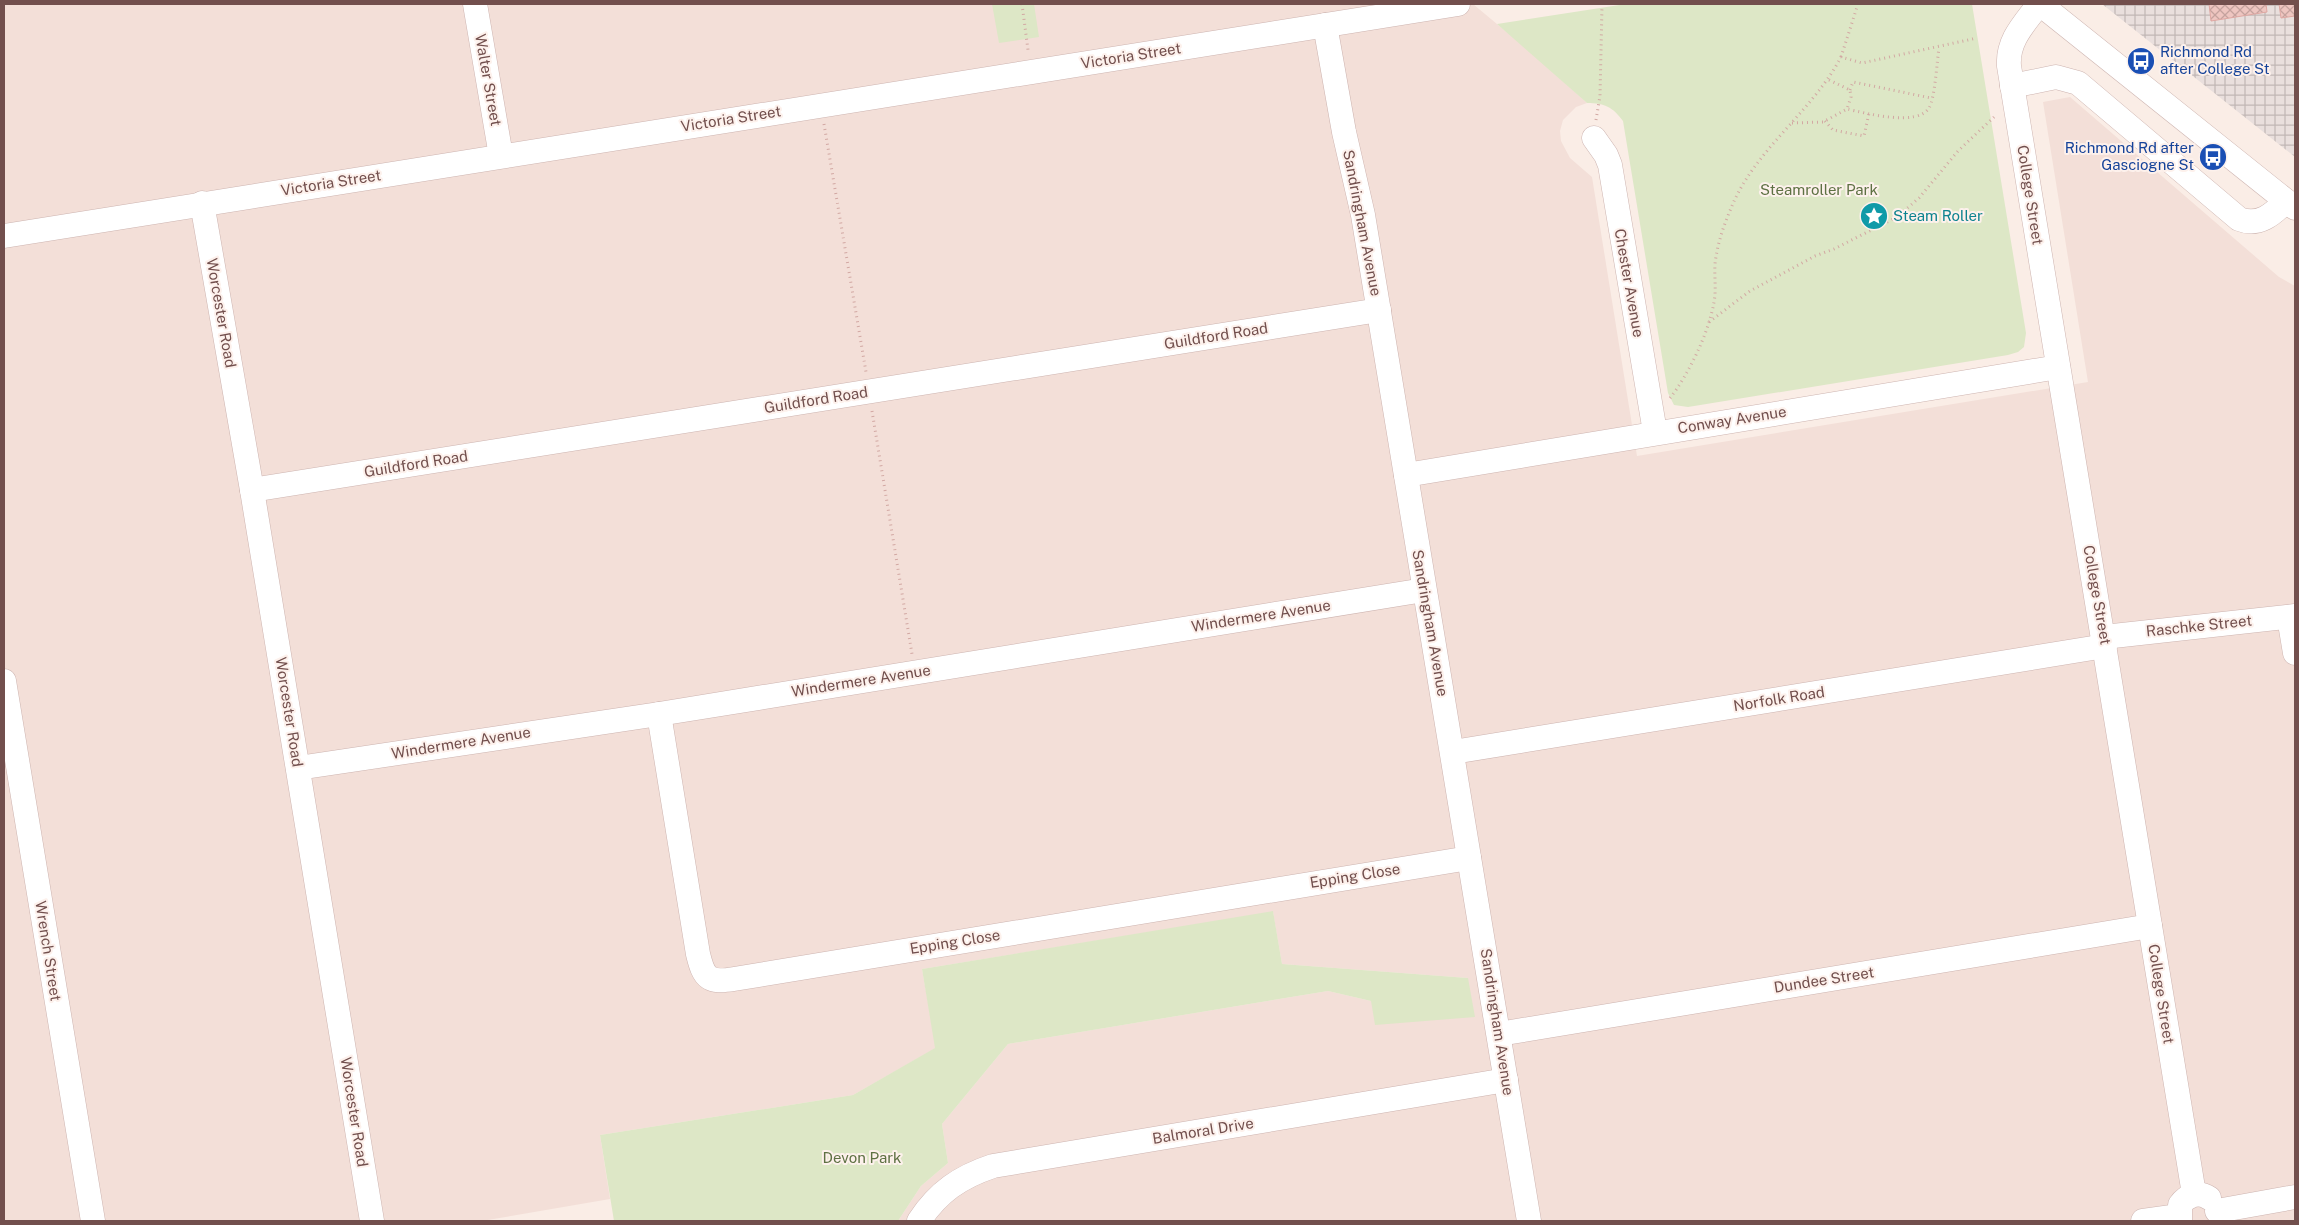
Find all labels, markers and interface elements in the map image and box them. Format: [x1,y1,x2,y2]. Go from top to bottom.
street label: Walter Street [472,32,505,128]
street label: Victoria Street [1080,39,1182,72]
place label: Richmond Rd after College St [2160,43,2270,77]
bus stop icon: Richmond Rd after College St [2126,46,2156,76]
street label: Victoria Street [680,102,782,135]
place label: Richmond Rd after Gasciogne St [2065,139,2194,173]
bus stop icon: Richmond Rd after Gasciogne St [2198,142,2228,172]
street label: College Street [2014,144,2047,246]
street label: Sandringham Avenue [1340,148,1385,298]
street label: Victoria Street [280,166,382,199]
park label: Steamroller Park [1760,181,1878,198]
place icon: Steam Roller [1859,201,1889,231]
place label: Steam Roller [1893,207,1983,224]
street label: Chester Avenue [1612,227,1647,339]
street label: Worcester Road [203,257,239,369]
street label: Guildford Road [1163,319,1269,352]
street label: Guildford Road [763,383,869,416]
street label: Conway Avenue [1676,403,1788,436]
street label: Guildford Road [363,447,469,480]
street label: College Street [2080,544,2115,646]
street label: Sandringham Avenue [1409,548,1452,698]
street label: Windermere Avenue [1190,596,1332,635]
street label: Raschke Street [2145,611,2253,640]
street label: Worcester Road [272,656,307,768]
street label: Windermere Avenue [790,661,932,700]
street label: Norfolk Road [1732,683,1826,714]
street label: Windermere Avenue [390,723,532,762]
street label: Epping Close [1308,860,1401,891]
street label: Wrench Street [32,900,65,1002]
street label: Epping Close [908,926,1001,957]
street label: College Street [2145,943,2178,1045]
street label: Sandringham Avenue [1477,947,1518,1097]
street label: Dundee Street [1773,963,1875,996]
street label: Worcester Road [337,1056,372,1168]
street label: Balmoral Drive [1151,1114,1255,1147]
park label: Devon Park [823,1149,901,1166]

